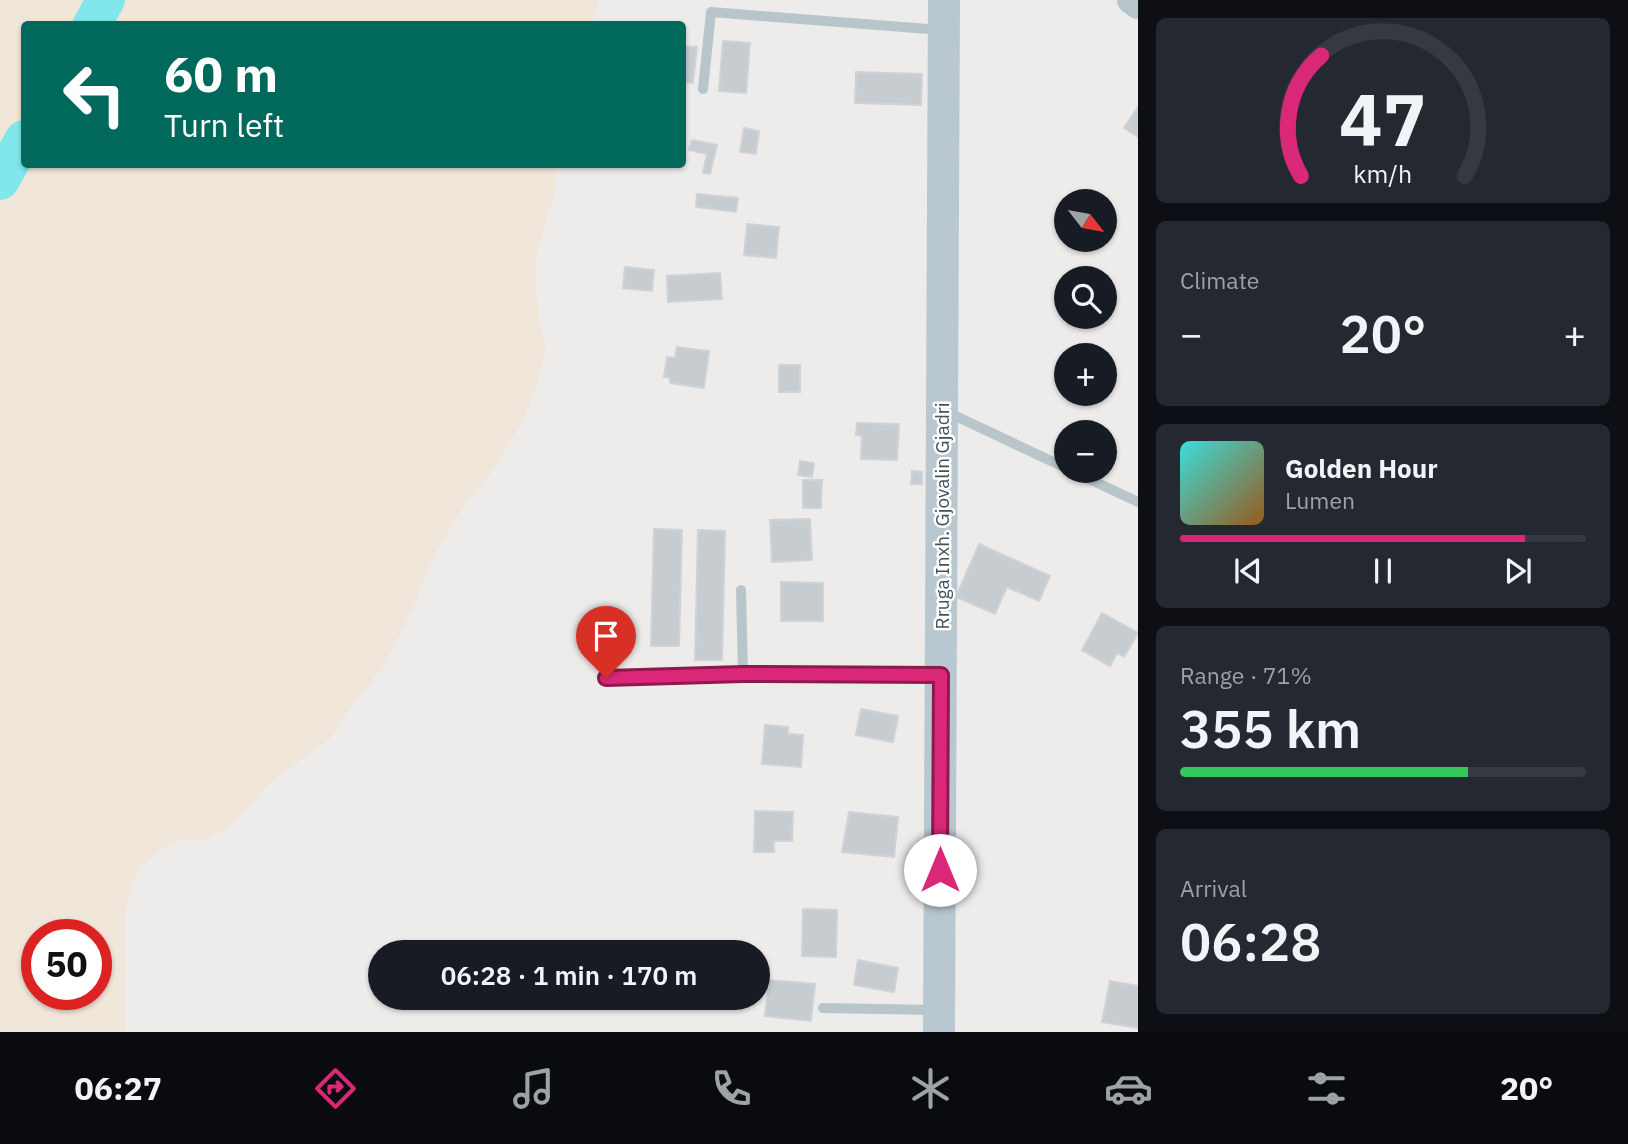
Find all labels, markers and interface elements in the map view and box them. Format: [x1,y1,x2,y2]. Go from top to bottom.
text: 60 m [164,42,278,105]
icon: left [49,49,140,140]
text: 47 [1339,72,1427,167]
text: Turn left [164,104,284,146]
text: km/h [1354,157,1412,190]
north arrow [1054,189,1116,252]
map controls [1054,189,1117,483]
text: Climate [1180,265,1259,295]
button: search [1054,266,1117,329]
text: 20° [1340,300,1426,367]
text: − [1180,309,1203,358]
text: + [1563,309,1586,358]
button: + [1054,343,1117,406]
street label: Rruga Inxh. Gjovalin Gjadri [930,403,954,629]
button: − [1054,420,1117,483]
text: Golden Hour [1285,451,1438,485]
text: Lumen [1285,485,1355,515]
icon: previous [1229,552,1267,590]
icon: pause [1364,552,1402,590]
icon: next [1499,552,1537,590]
pin [576,606,636,678]
icon: arrive [587,617,625,655]
text: Range · 71% [1180,660,1312,690]
text: 355 km [1180,695,1361,762]
position arrow [903,833,977,907]
text: Arrival [1180,873,1247,903]
text: 06:28 [1180,908,1321,975]
speed limit sign: 50 [21,919,112,1010]
text: 06:28 · 1 min · 170 m [441,958,697,992]
icon: directions [311,1064,360,1113]
icon: music [509,1064,558,1113]
icon: phone [707,1064,756,1113]
icon: climate [906,1064,955,1113]
icon: car [1104,1064,1153,1113]
icon: filters [1302,1064,1351,1113]
text: 06:27 [75,1067,162,1109]
text: 20° [1500,1067,1553,1109]

